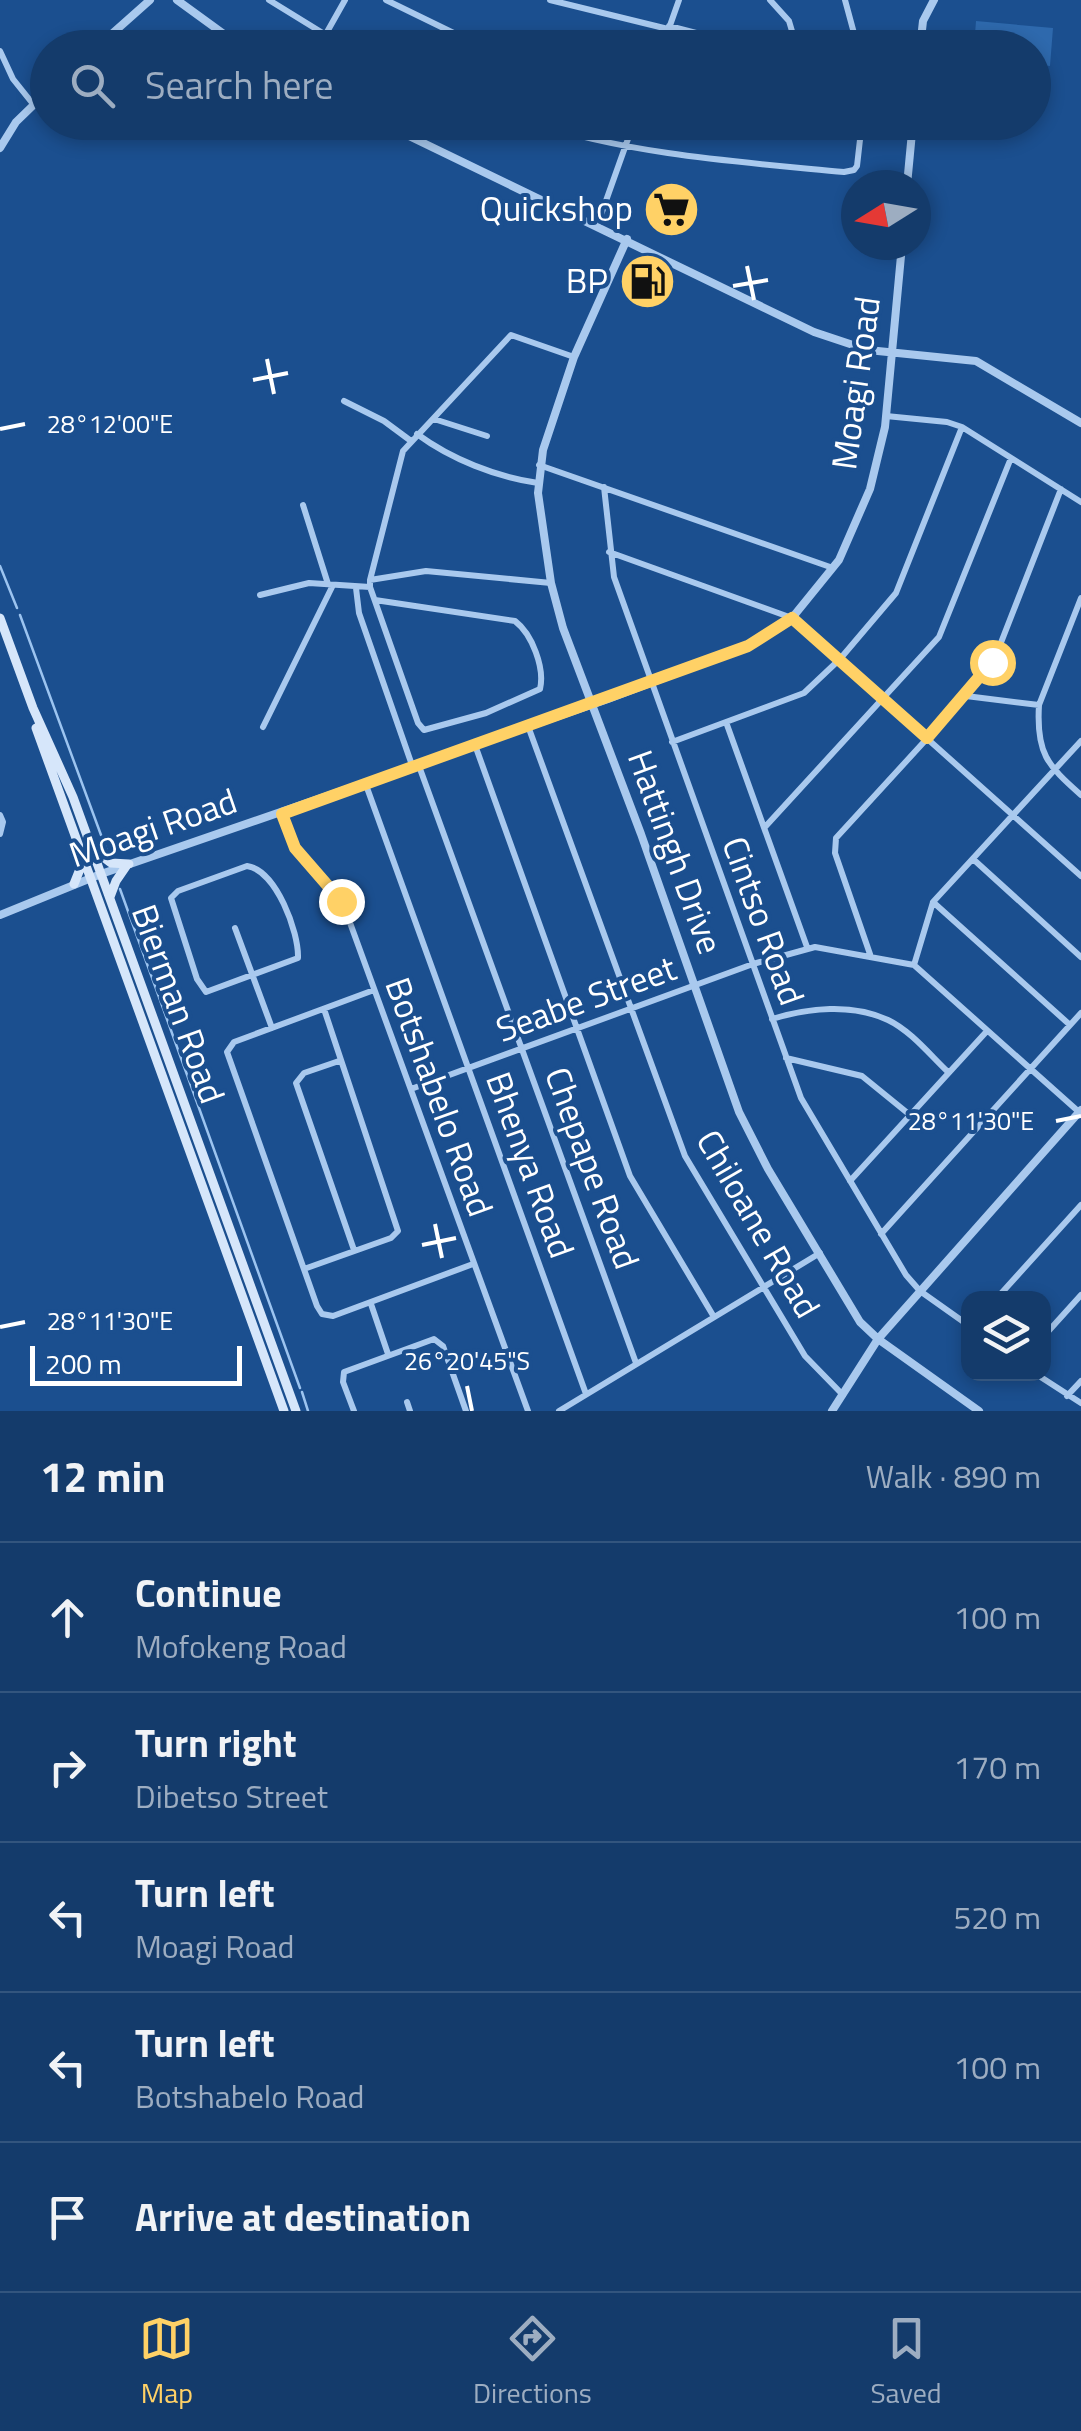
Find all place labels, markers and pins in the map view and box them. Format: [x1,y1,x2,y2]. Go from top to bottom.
supermarket icon: Quickshop [642,179,702,239]
place label: Quickshop [480,181,633,235]
fuel station icon: BP [617,251,677,311]
place label: BP [566,253,608,307]

